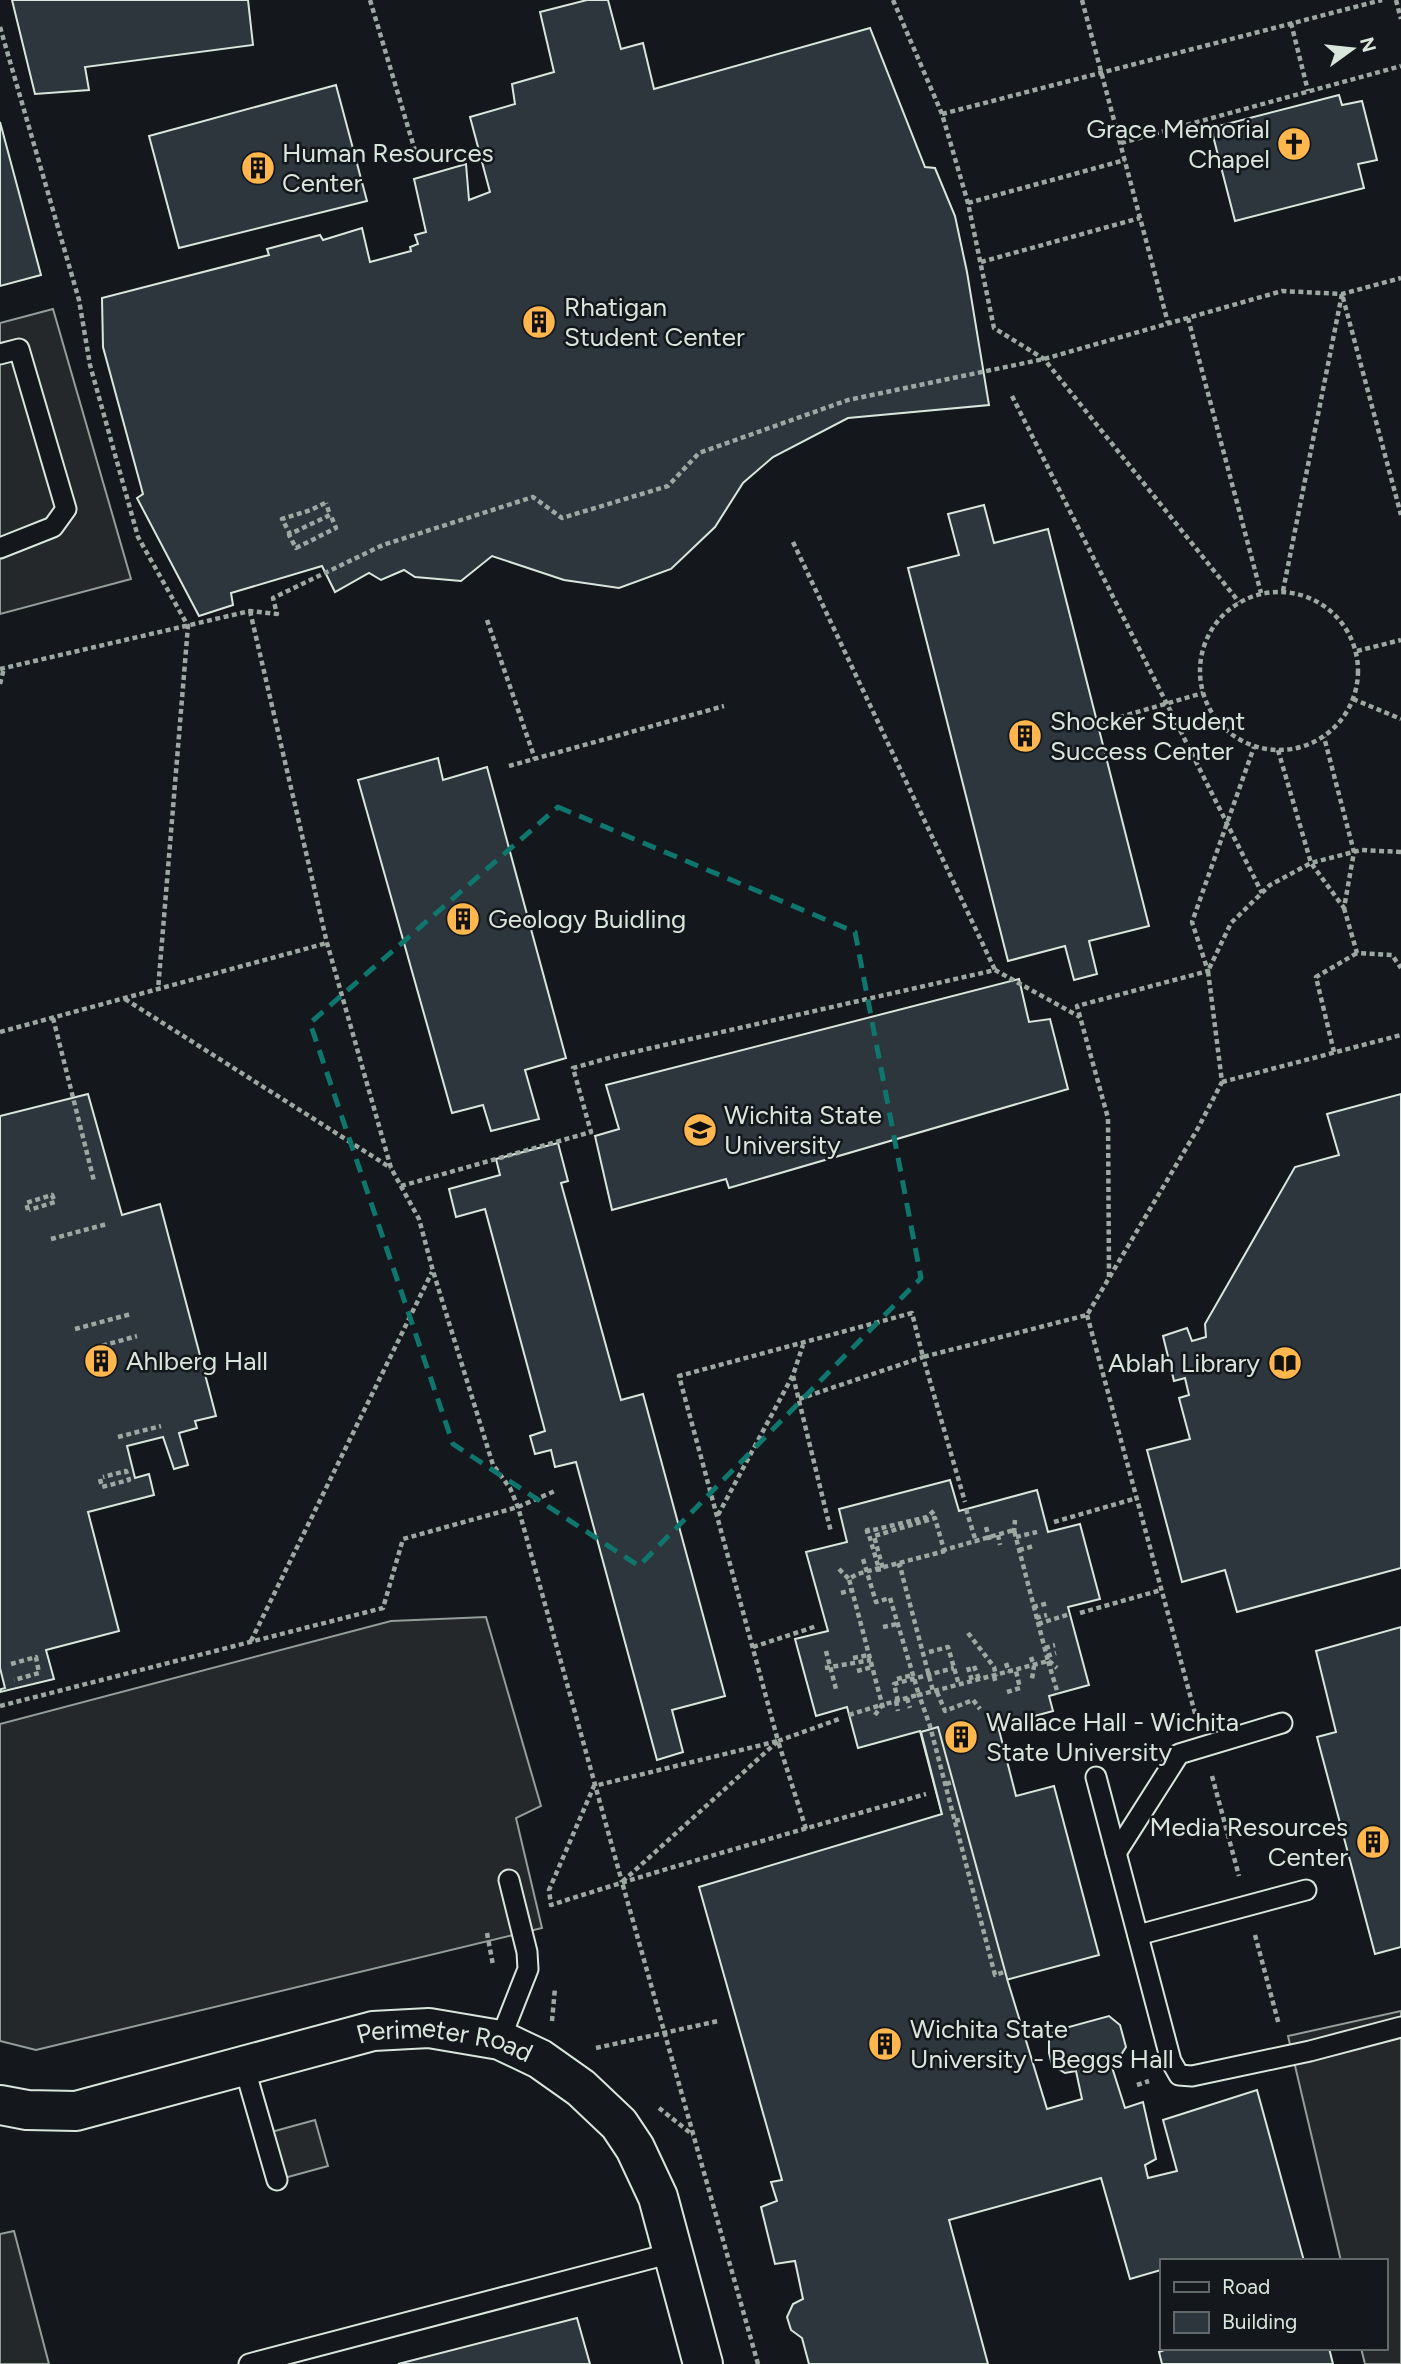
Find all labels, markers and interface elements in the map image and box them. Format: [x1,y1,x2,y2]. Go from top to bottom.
north arrow [1317,14,1387,84]
text: N [1355,35,1381,55]
place label: Grace Memorial Chapel [1086,113,1270,175]
church icon: Grace Memorial Chapel [1275,125,1313,163]
place label: Human Resources Center [282,137,494,199]
building icon: Human Resources Center [239,149,277,187]
place label: Rhatigan Student Center [564,291,745,353]
building icon: Rhatigan Student Center [520,303,558,341]
place label: Shocker Student Success Center [1050,705,1246,767]
building icon: Shocker Student Success Center [1006,717,1044,755]
building icon: Geology Buidling [444,900,482,938]
place label: Geology Buidling [488,903,686,935]
place label: Wichita State University [724,1099,882,1161]
school or university icon: Wichita State University [681,1111,719,1149]
building icon: Ahlberg Hall [82,1342,120,1380]
library icon: Ablah Library [1266,1344,1304,1382]
place label: Ahlberg Hall [126,1345,268,1377]
place label: Ablah Library [1108,1347,1260,1379]
place label: Wallace Hall - Wichita State University [986,1706,1239,1768]
building icon: Wallace Hall - Wichita State University [942,1718,980,1756]
place label: Media Resources Center [1150,1811,1348,1873]
building icon: Media Resources Center [1354,1823,1392,1861]
street label: Perimeter Road [353,2011,538,2069]
place label: Wichita State University - Beggs Hall [910,2013,1174,2075]
building icon: Wichita State University - Beggs Hall [866,2025,904,2063]
legend [1160,2259,1387,2350]
text: Road [1222,2274,1270,2299]
text: Building [1222,2309,1297,2334]

